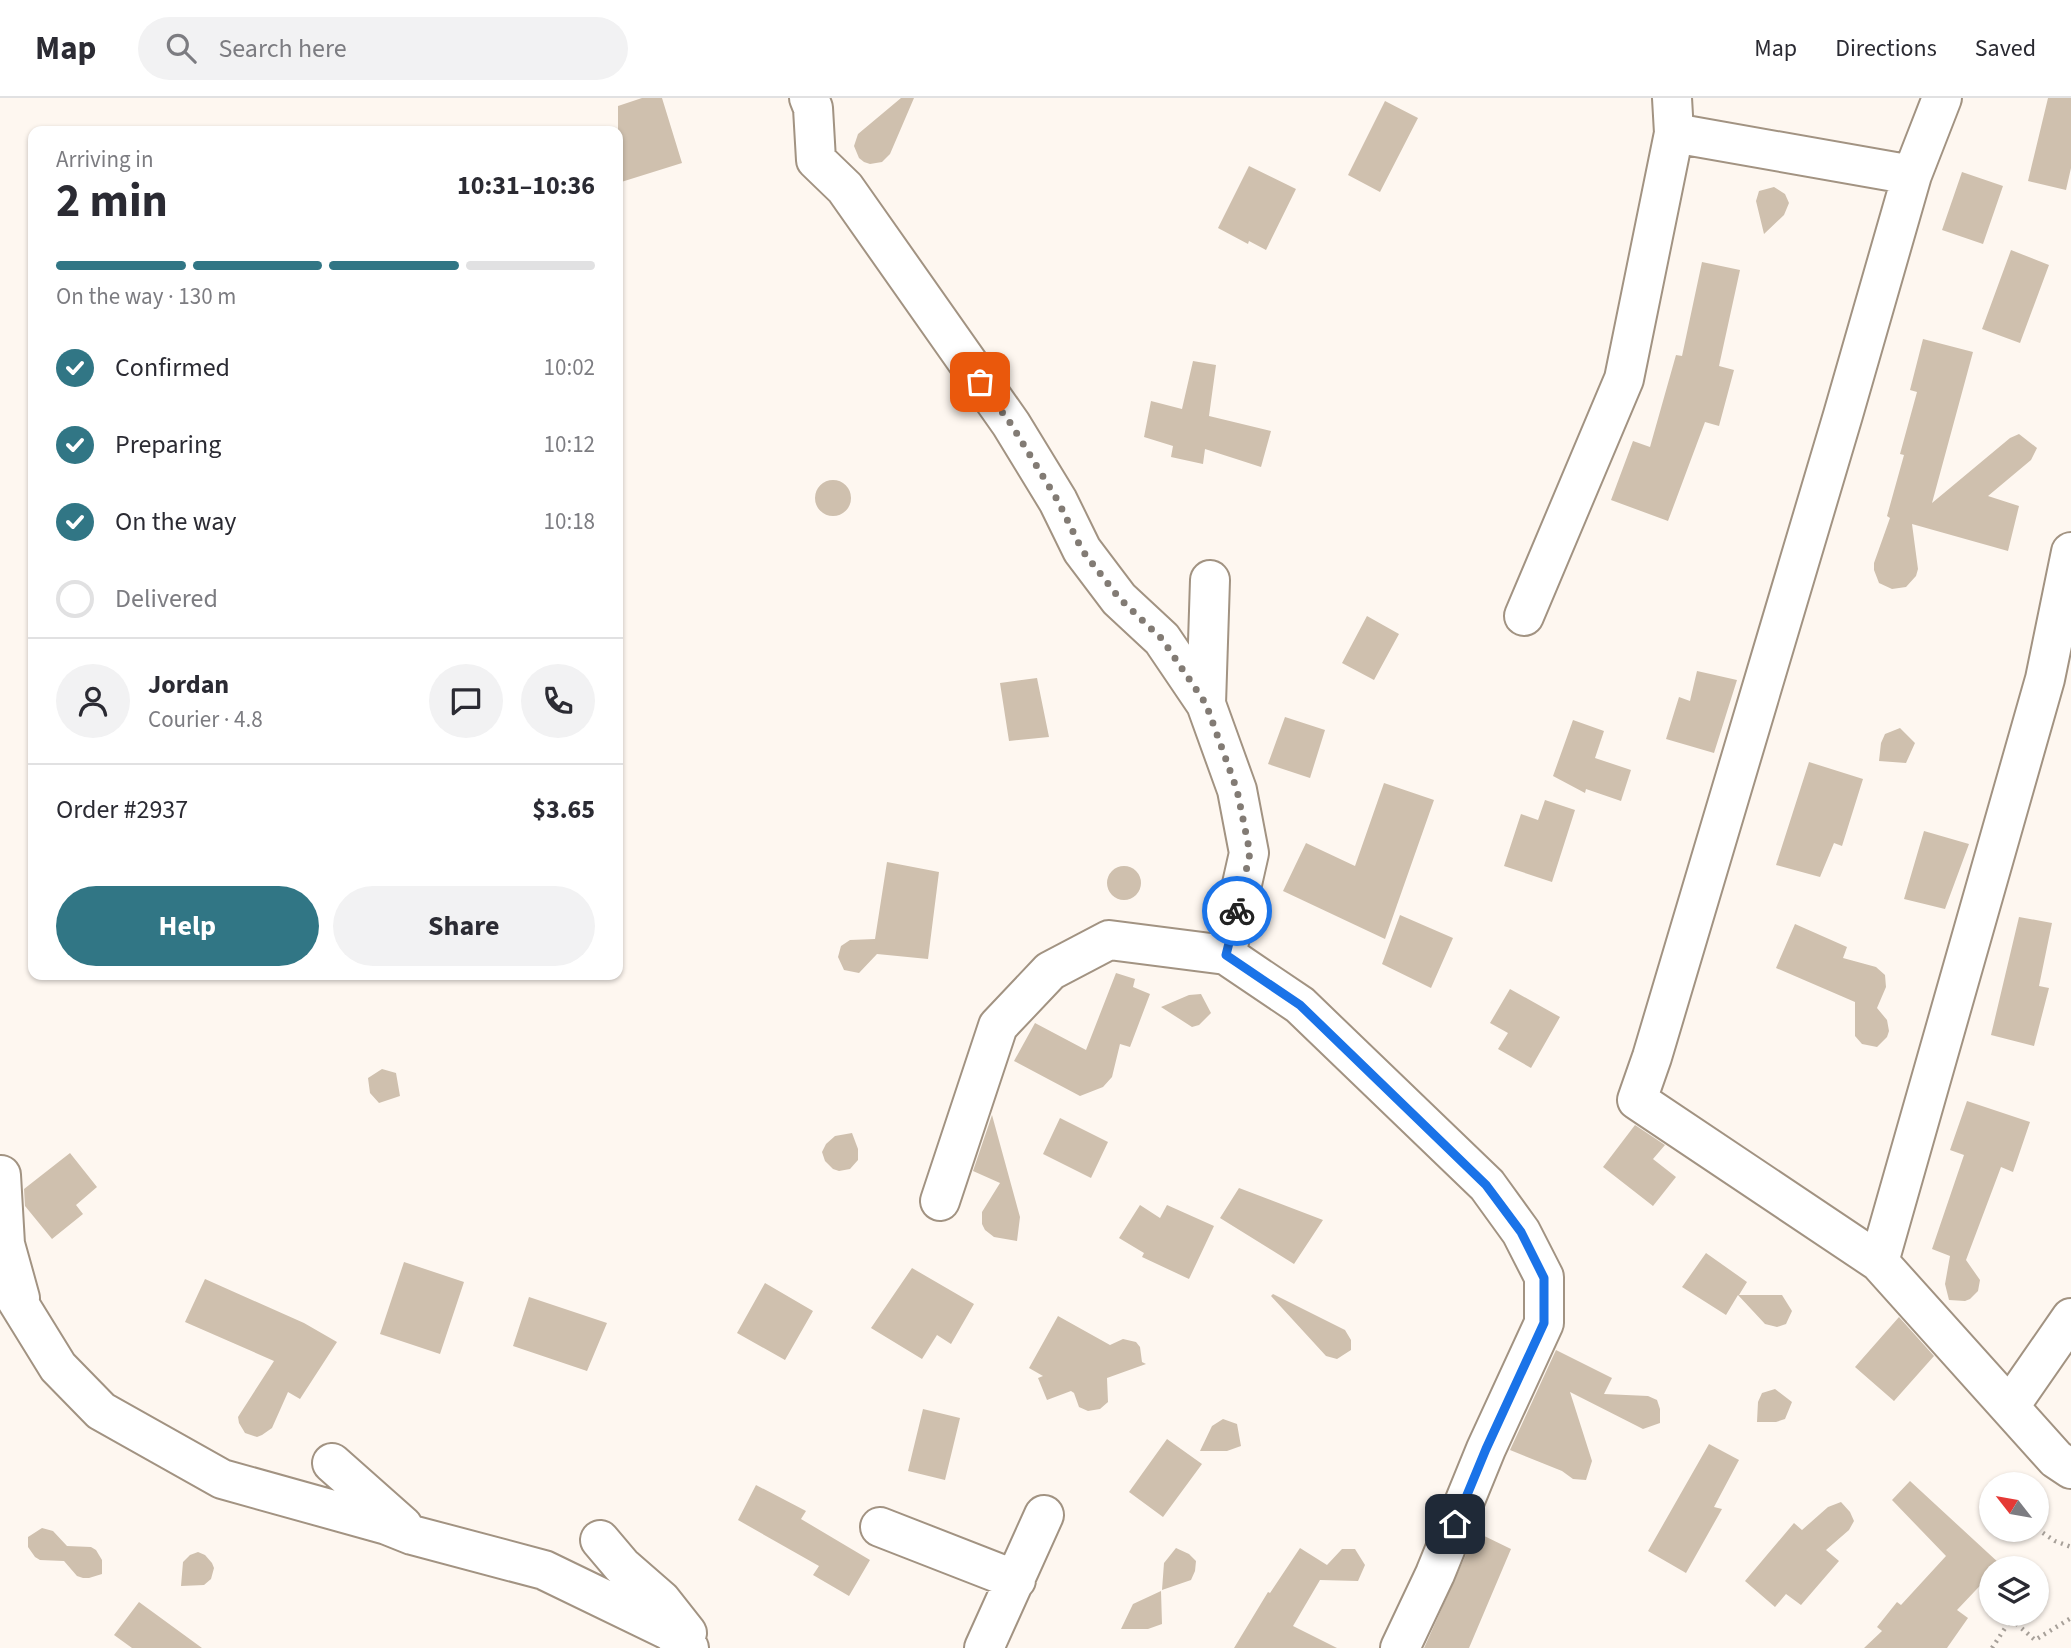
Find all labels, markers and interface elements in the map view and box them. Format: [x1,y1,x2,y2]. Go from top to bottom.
search box [138,17,628,80]
text: Map [35,25,96,72]
icon: search [162,29,200,67]
text: Search here [218,30,347,67]
text: Map [1754,31,1797,66]
text: Directions [1835,31,1937,66]
text: Saved [1975,31,2036,66]
text: Arriving in [56,143,154,176]
text: 10:31–10:36 [457,167,595,204]
text: 2 min [56,169,168,234]
text: On the way · 130 m [56,280,236,313]
icon: check [56,349,94,387]
text: Confirmed [115,349,230,386]
text: 10:02 [544,351,595,384]
pin [950,352,1010,412]
icon: bag [961,363,999,401]
icon: check [56,426,94,464]
text: Preparing [115,426,221,463]
text: 10:12 [544,428,595,461]
icon: check [56,503,94,541]
text: On the way [115,503,236,540]
text: 10:18 [544,505,595,538]
text: Delivered [115,580,218,617]
button: person [56,664,130,738]
button: chat [429,664,503,738]
button: phone [521,664,595,738]
text: Jordan [148,666,229,703]
text: Courier · 4.8 [148,703,263,736]
text: Order #2937 [56,791,188,828]
text: $3.65 [532,791,595,828]
courier [1202,876,1272,946]
button: Help [56,886,319,966]
button: Share [333,886,595,966]
icon: bike [1218,892,1256,930]
north arrow [1979,1472,2049,1542]
map controls [1979,1472,2049,1626]
pin [1425,1494,1485,1554]
icon: home [1436,1505,1474,1543]
button: layers [1979,1556,2049,1626]

